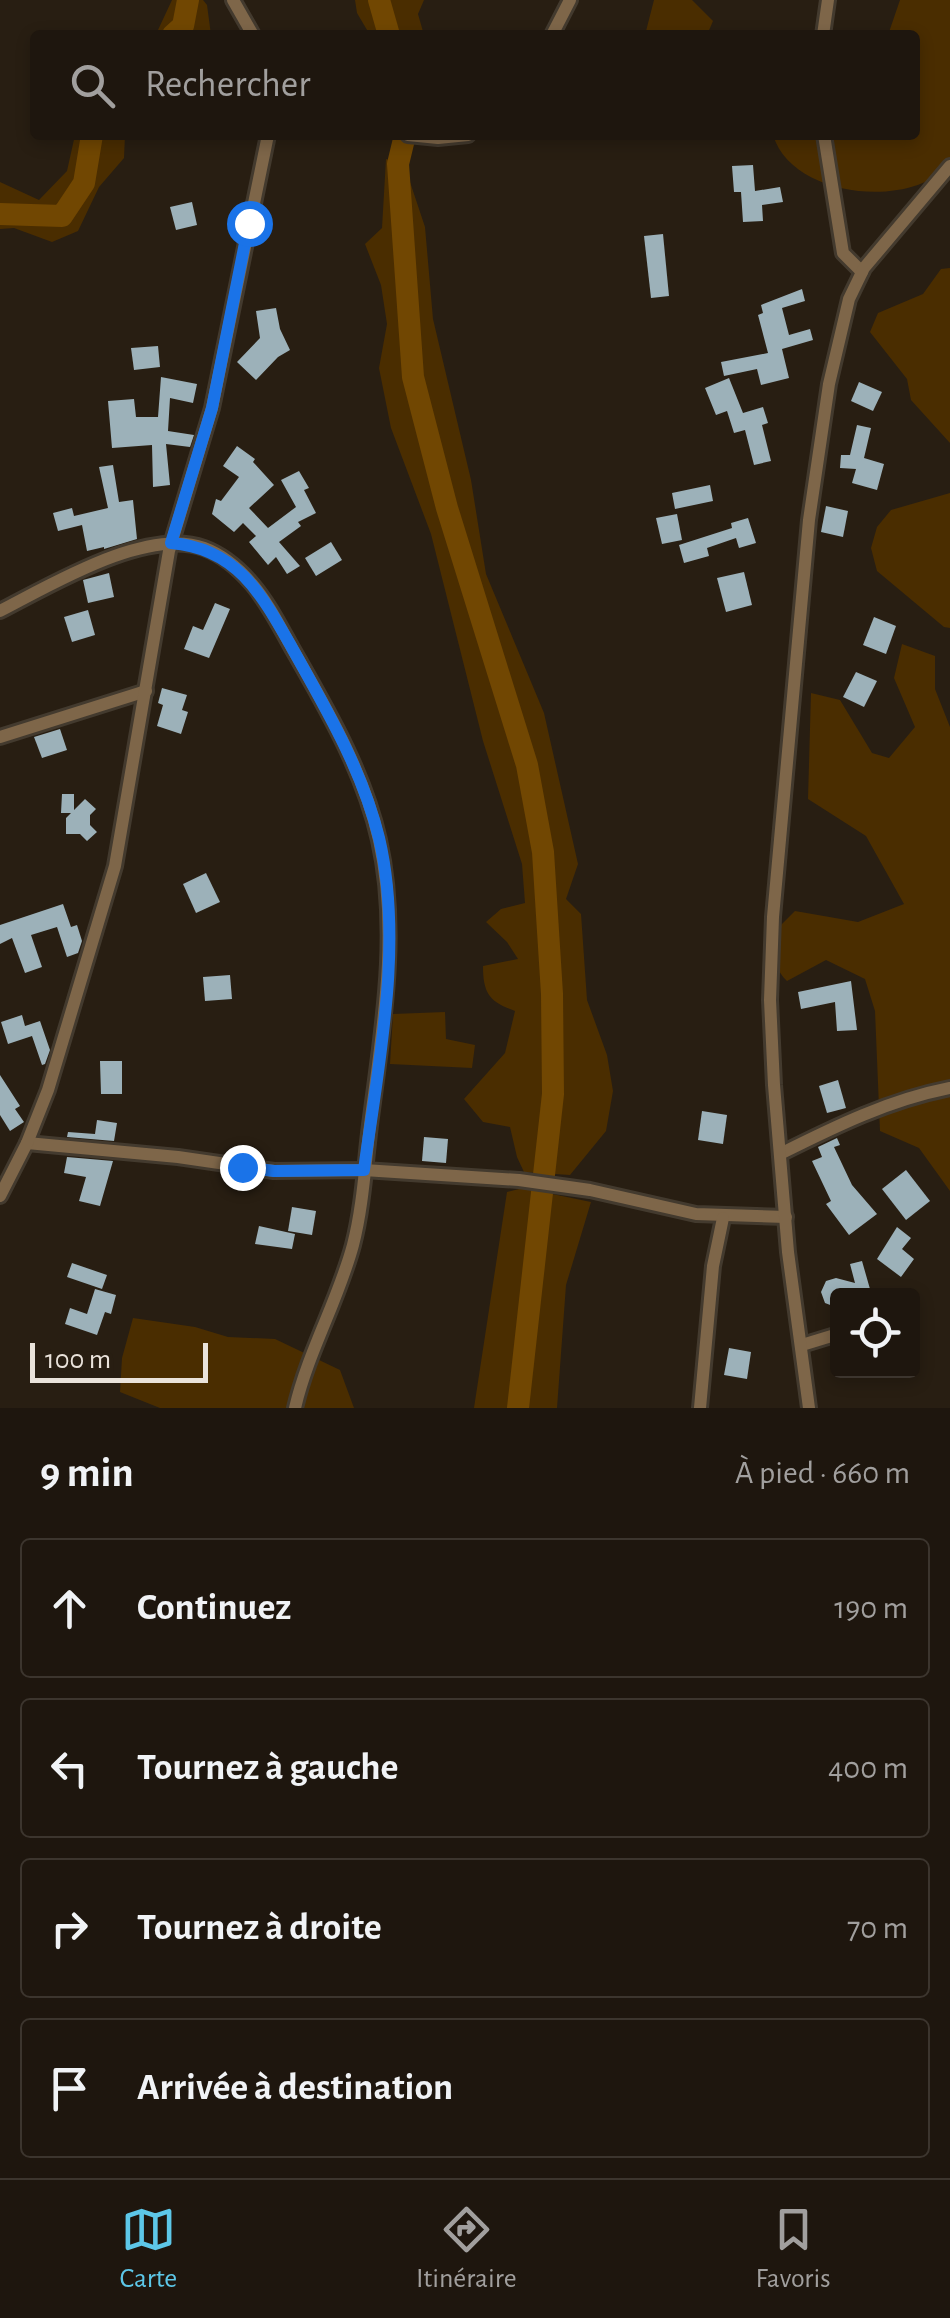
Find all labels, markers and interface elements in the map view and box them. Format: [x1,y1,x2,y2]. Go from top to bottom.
search box [30,30,920,140]
icon: search [65,58,120,113]
text: Rechercher [145,66,311,104]
route start [227,201,273,247]
route end [220,1145,266,1191]
map controls [830,1288,920,1378]
button: locate [830,1288,920,1378]
scale bar [30,1338,208,1382]
text: 100 m [45,1346,111,1374]
text: 9 min [40,1452,134,1494]
text: À pied · 660 m [735,1457,910,1489]
icon: ahead [42,1581,97,1636]
text: Continuez [137,1589,291,1627]
text: 190 m [834,1592,908,1624]
icon: left [42,1741,97,1796]
text: Tournez à gauche [137,1749,399,1787]
text: 400 m [828,1752,908,1784]
icon: right [42,1901,97,1956]
text: Tournez à droite [137,1909,382,1947]
text: 70 m [847,1912,908,1944]
icon: arrive [42,2061,97,2116]
text: Arrivée à destination [137,2069,453,2107]
tab: Carte [119,2202,177,2296]
tab: Itinéraire [416,2202,517,2296]
tab: Favoris [756,2202,831,2296]

